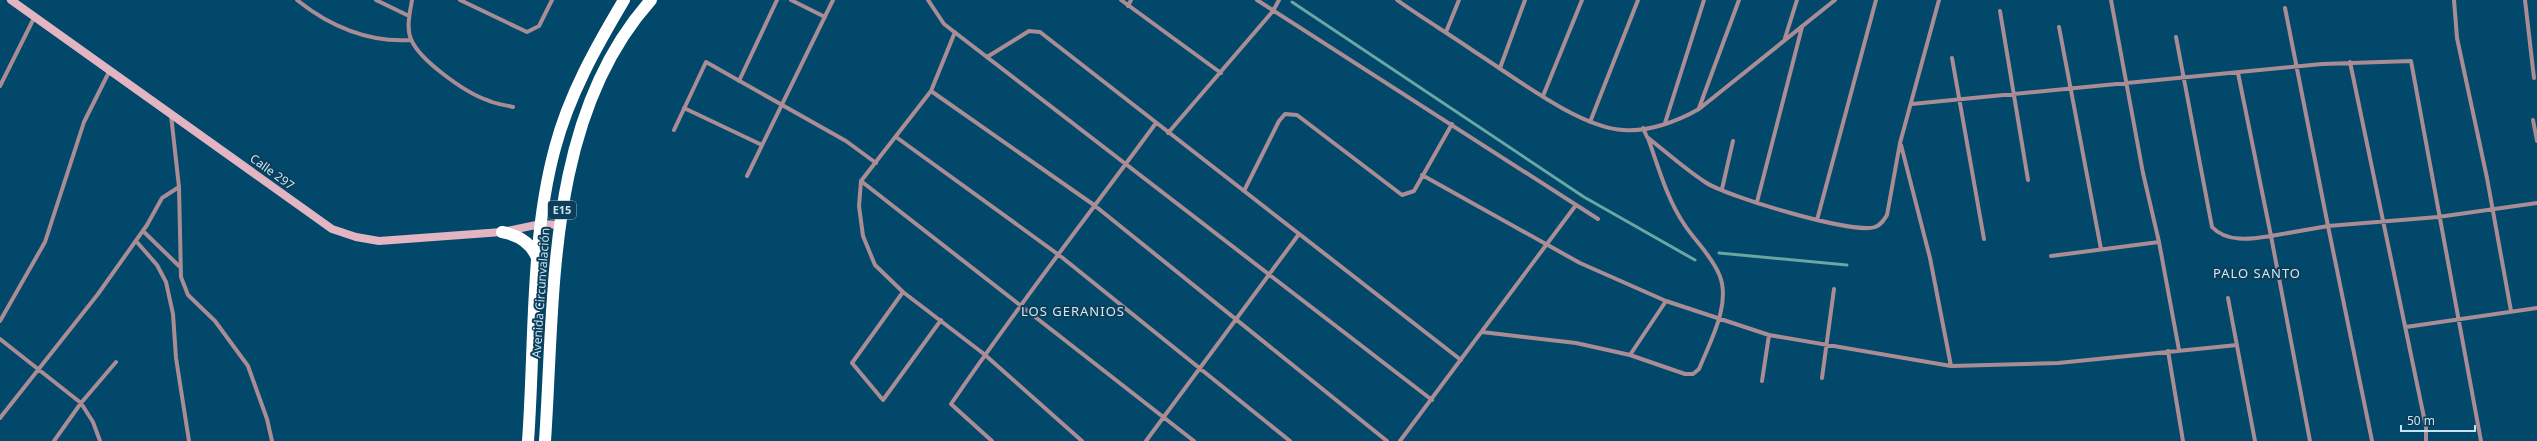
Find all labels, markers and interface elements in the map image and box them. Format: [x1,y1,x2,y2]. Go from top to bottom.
street label: Calle 297 [247,150,298,194]
road number: E15 [548,201,576,219]
street label: Avenida Circunvalación [527,227,554,359]
district label: PALO SANTO [2213,264,2301,282]
district label: LOS GERANIOS [1021,302,1125,320]
scale bar [2401,407,2475,433]
text: 50 m [2407,412,2435,429]

